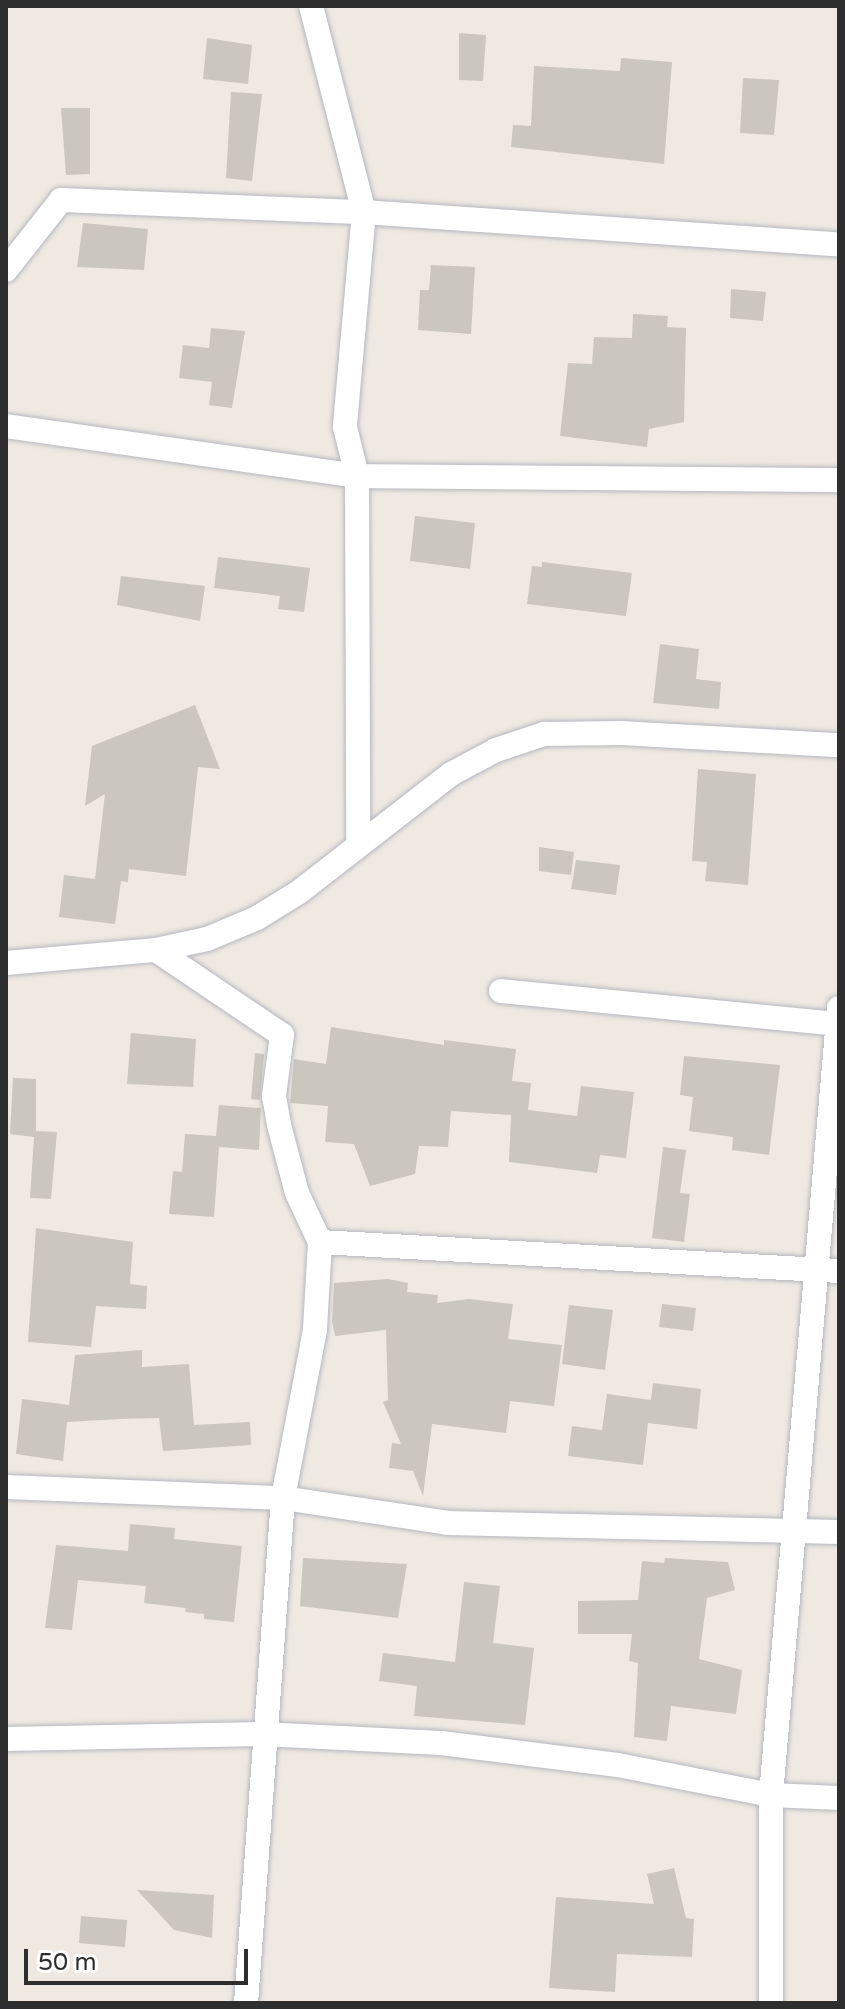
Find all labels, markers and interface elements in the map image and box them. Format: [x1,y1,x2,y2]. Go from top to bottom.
scale bar [28,1933,252,1983]
text: 50 m [38,1948,96,1977]

